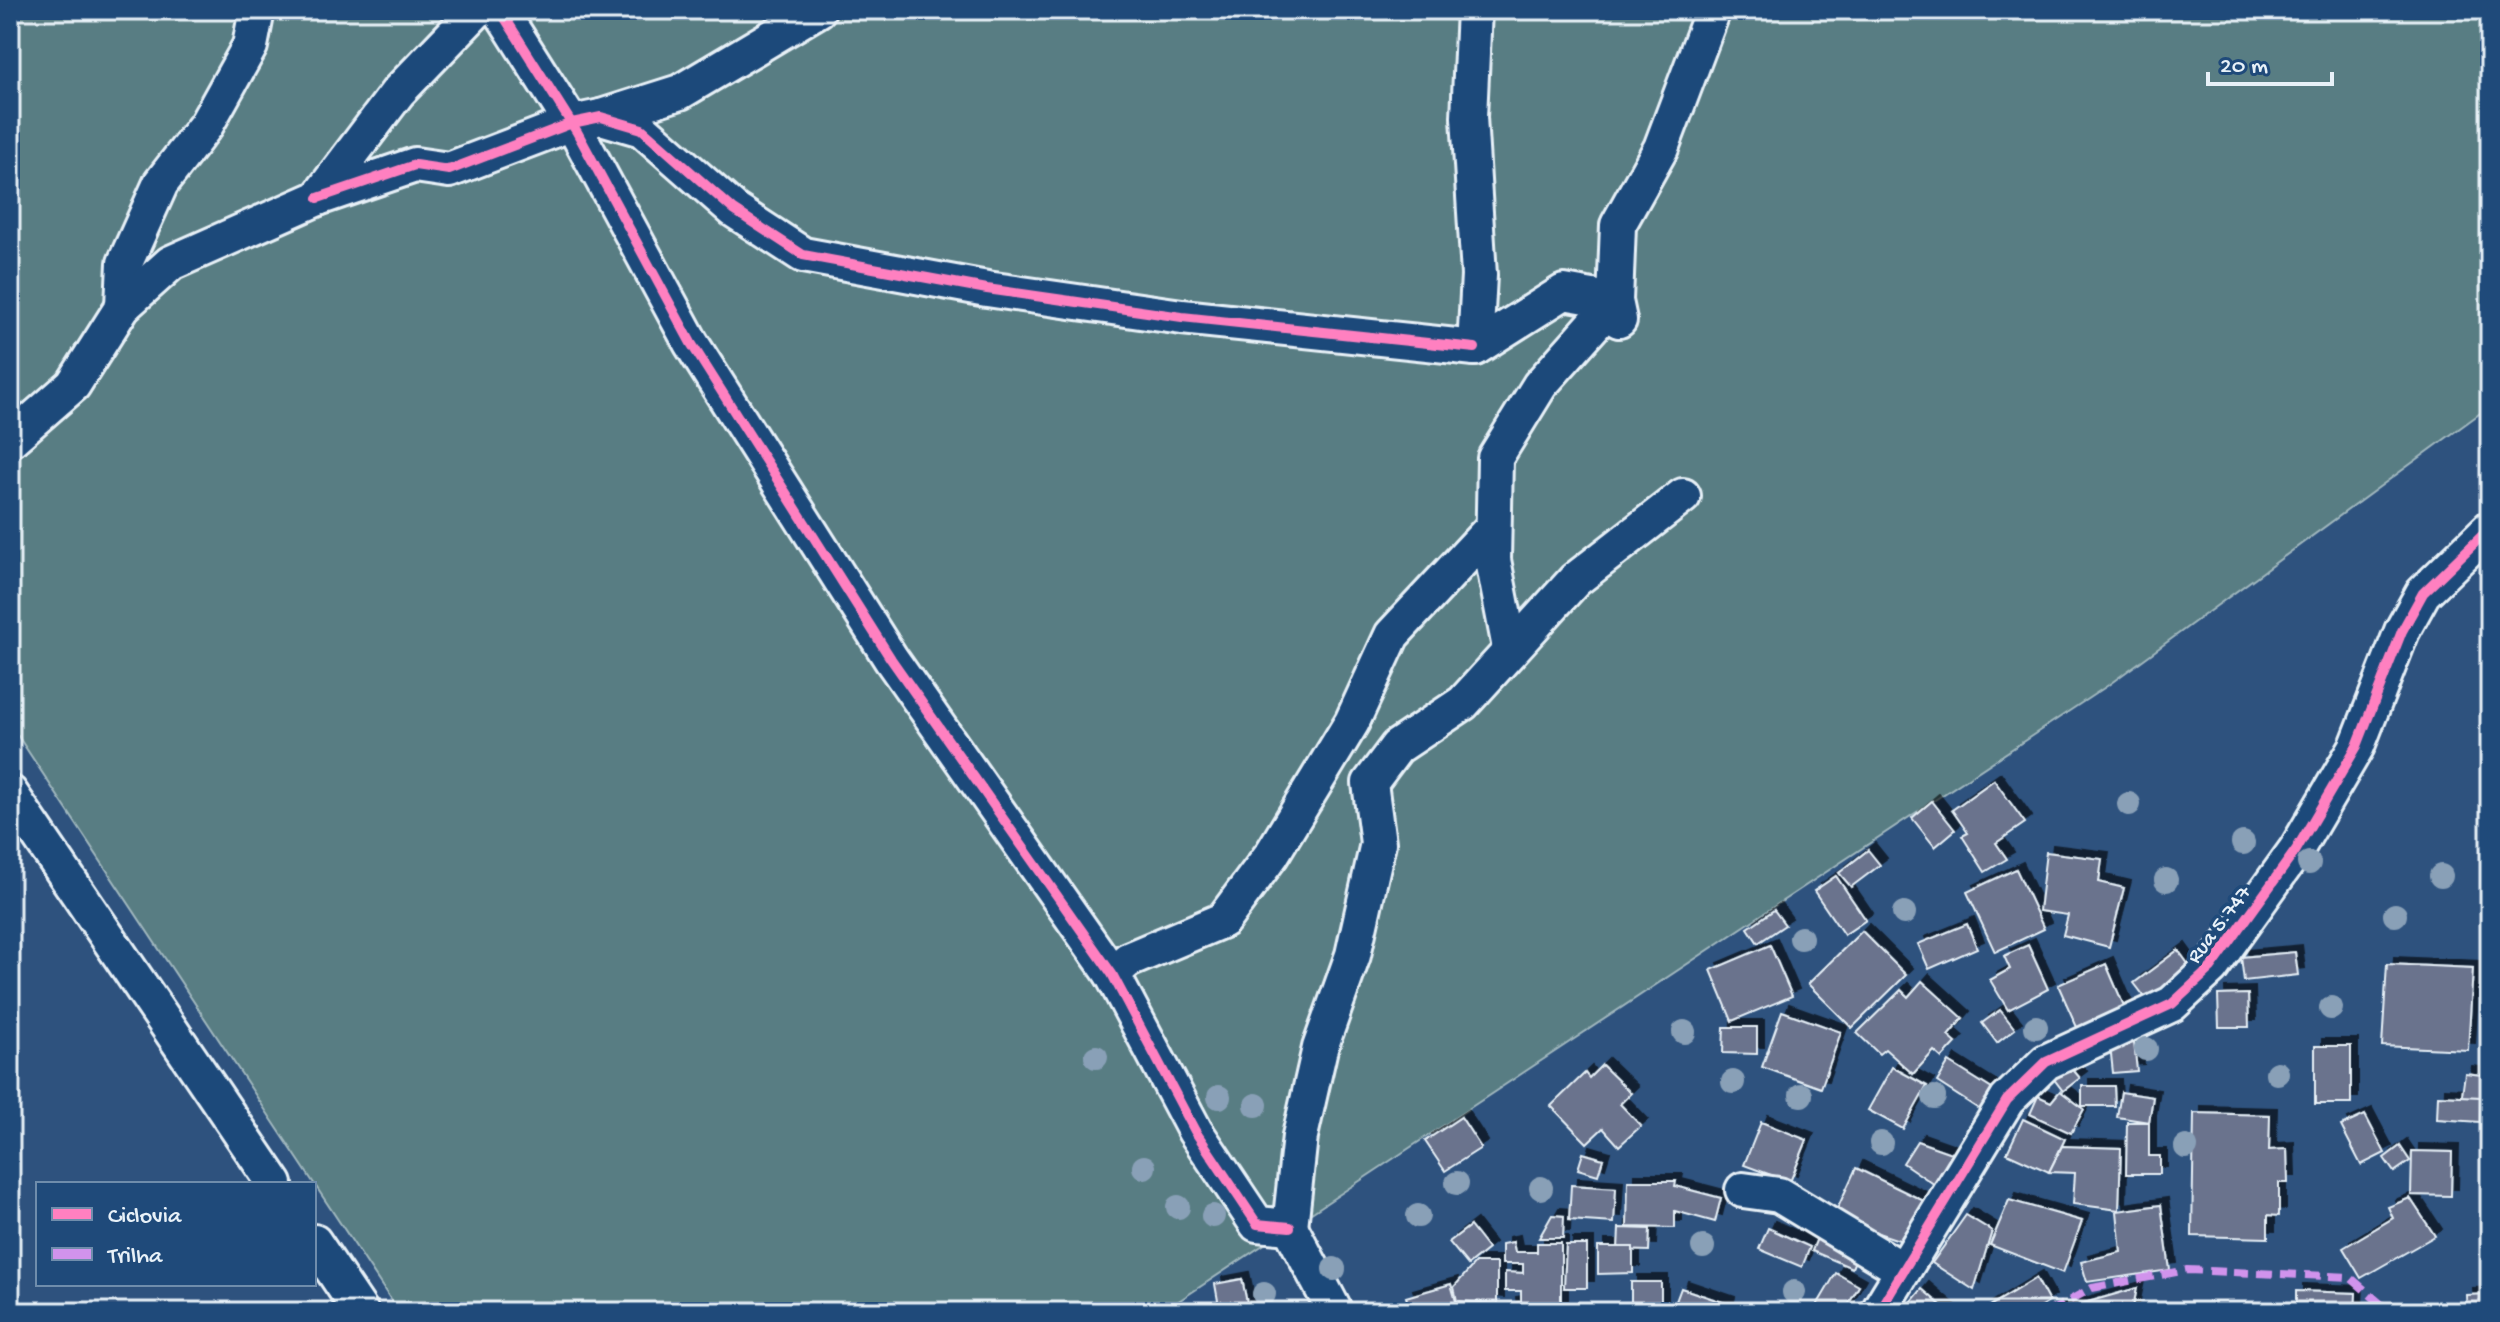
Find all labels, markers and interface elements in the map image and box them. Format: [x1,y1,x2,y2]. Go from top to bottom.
scale bar [2208,36,2332,86]
text: 20 m [2220,53,2268,82]
street label: Rua 5.747 [2182,881,2258,970]
legend [36,1182,316,1286]
text: Ciclovia [108,1203,182,1232]
text: Trilha [106,1243,163,1272]

